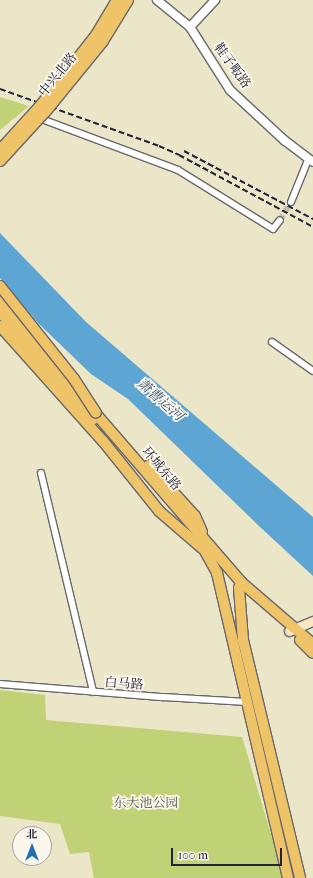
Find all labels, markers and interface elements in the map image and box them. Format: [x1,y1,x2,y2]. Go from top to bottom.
street label: 鞋子畈路 [210,40,254,92]
street label: 中兴北路 [36,50,80,100]
water label: 萧曹运河 [133,375,187,425]
street label: 环城东路 [138,444,184,494]
street label: 白马路 [104,675,144,693]
park label: 东大池公园 [114,795,178,811]
north arrow [12,826,52,866]
text: 北 [27,828,38,841]
scale bar [173,840,284,866]
text: 100 m [178,848,208,862]

